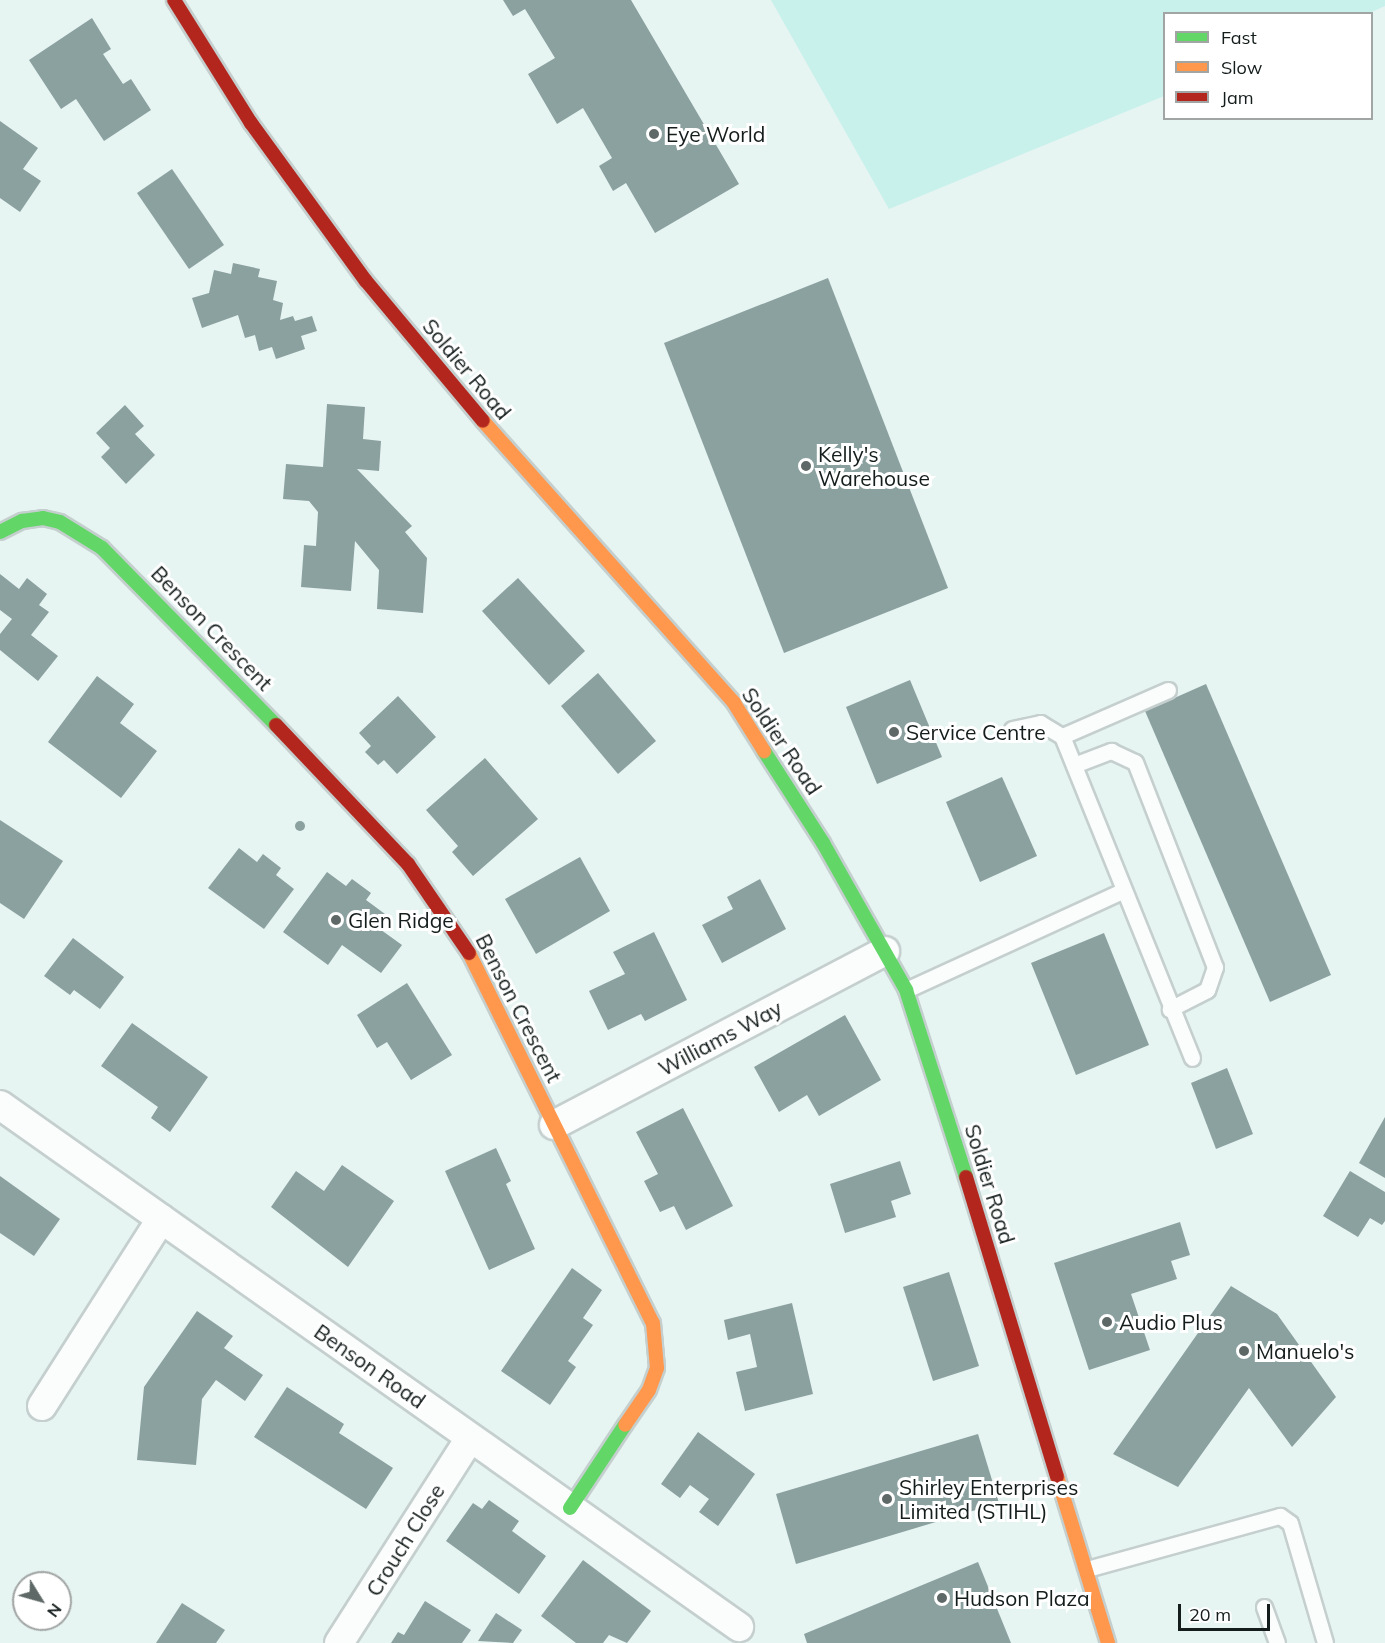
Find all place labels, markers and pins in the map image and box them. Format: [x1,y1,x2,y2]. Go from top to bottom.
place label: Eye World [666,121,765,147]
marker: Eye World [647,127,661,141]
place label: Kelly's Warehouse [818,441,930,491]
marker: Kelly's Warehouse [799,459,813,473]
place label: Service Centre [906,719,1046,745]
marker: Service Centre [887,725,901,739]
place label: Glen Ridge [348,907,454,933]
marker: Glen Ridge [329,913,343,927]
place label: Audio Plus [1119,1309,1223,1335]
marker: Audio Plus [1100,1315,1114,1329]
place label: Manuelo's [1256,1338,1355,1364]
marker: Manuelo's [1237,1344,1251,1358]
place label: Shirley Enterprises Limited (STIHL) [899,1474,1078,1524]
marker: Shirley Enterprises Limited (STIHL) [880,1492,894,1506]
place label: Hudson Plaza [954,1585,1090,1611]
marker: Hudson Plaza [935,1591,949,1605]

